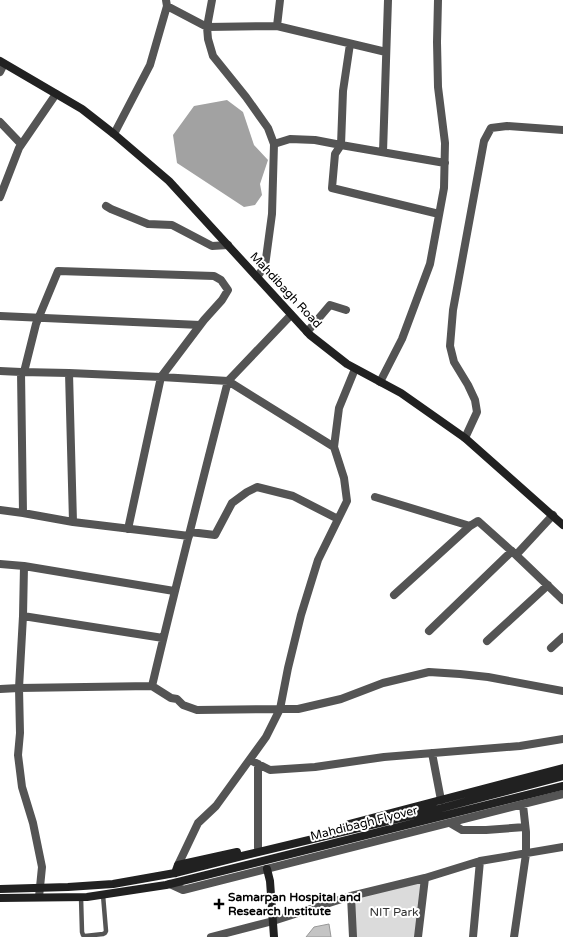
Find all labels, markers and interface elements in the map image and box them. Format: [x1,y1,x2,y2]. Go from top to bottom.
street label: Mahdibagh Road [247,249,325,331]
street label: Mahdibagh Flyover [309,803,419,843]
place label: Samarpan Hospital and Research Institute [228,890,361,918]
marker: Samarpan Hospital and Research Institute [213,898,225,910]
park label: NIT Park [369,905,419,919]

